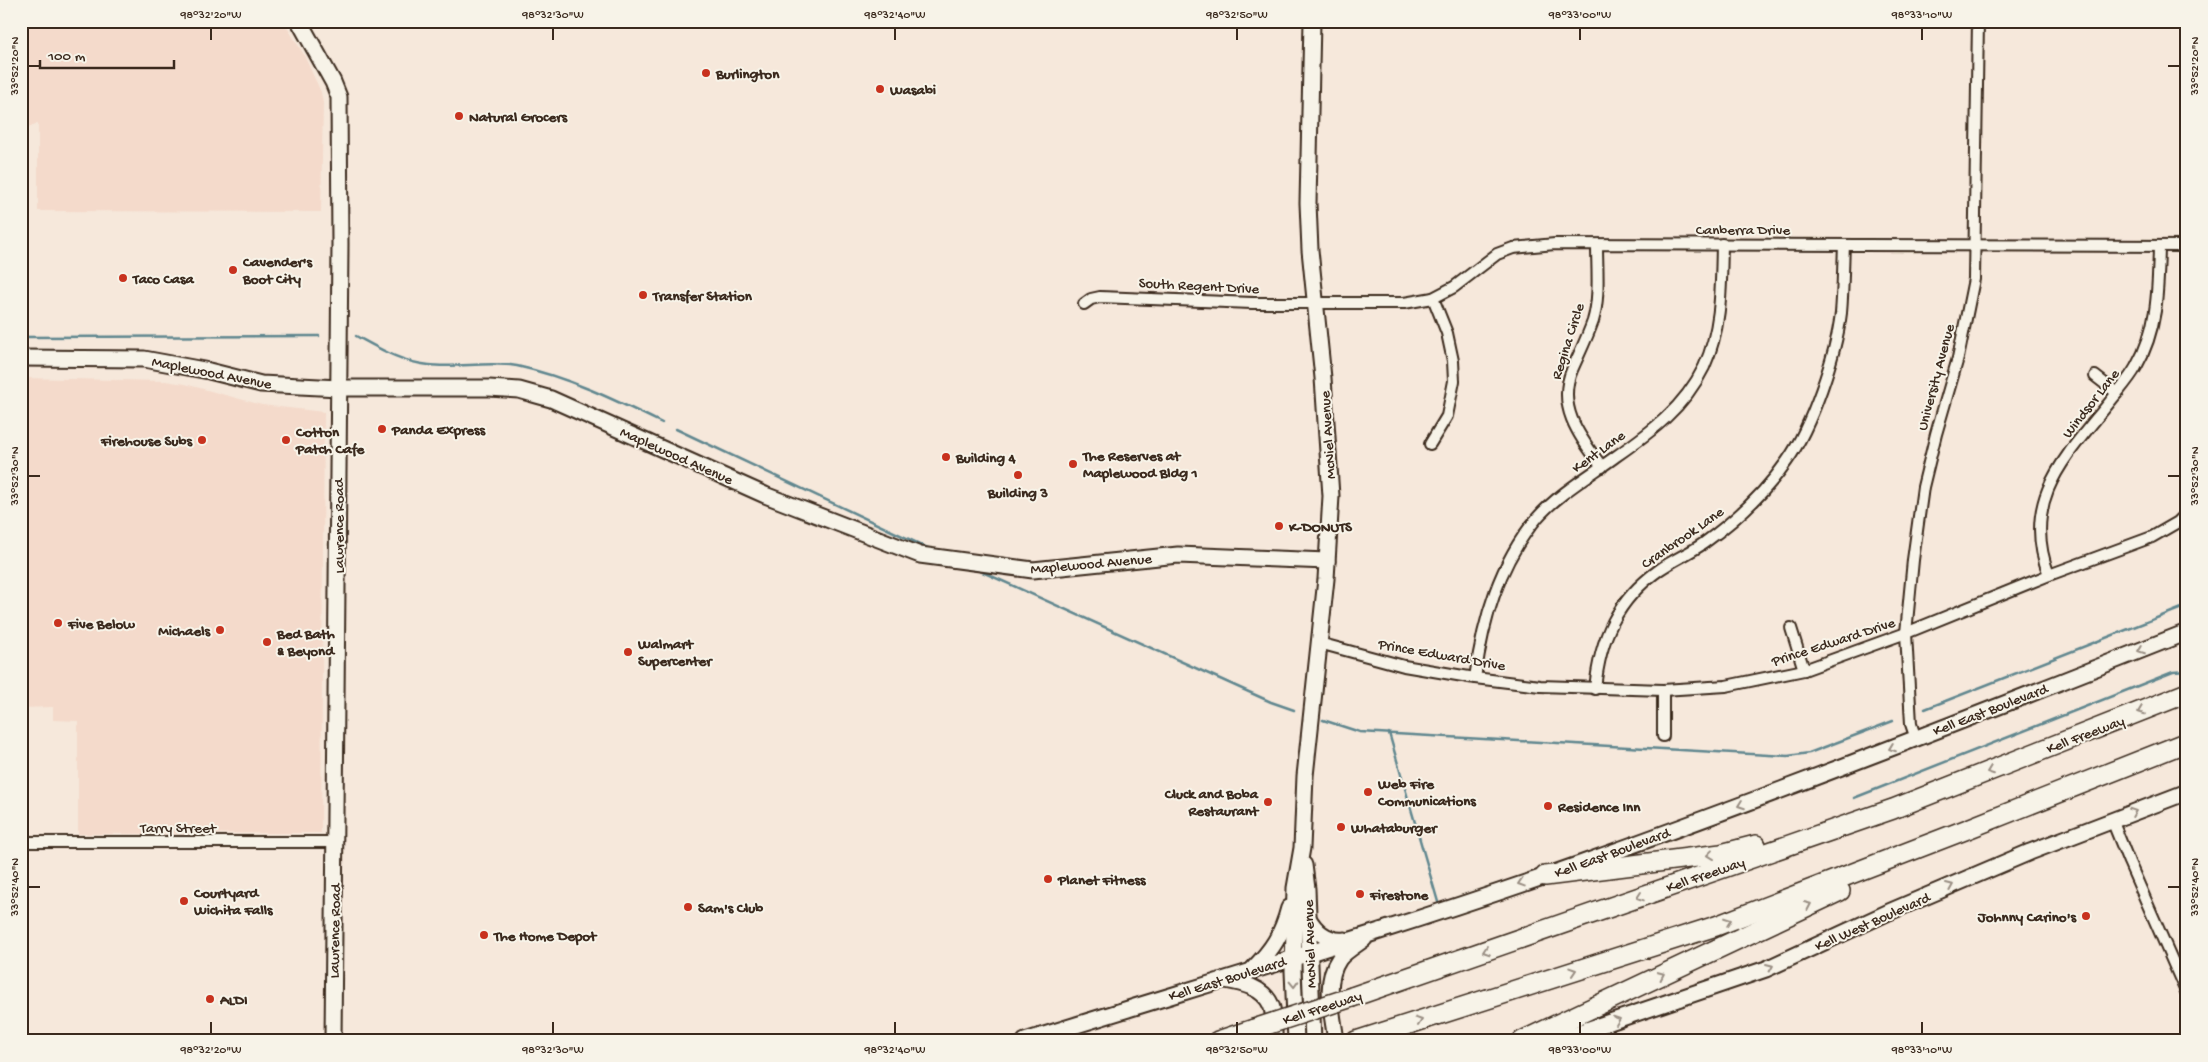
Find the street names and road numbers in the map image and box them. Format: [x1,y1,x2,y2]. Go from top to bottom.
street label: Canberra Drive [1696,222,1790,240]
street label: South Regent Drive [1138,275,1260,299]
street label: Regina Circle [1548,301,1590,382]
street label: University Avenue [1914,322,1960,433]
street label: Maplewood Avenue [150,354,273,394]
street label: Windsor Lane [2059,366,2124,442]
street label: McNiel Avenue [1317,390,1341,480]
street label: Maplewood Avenue [617,424,736,490]
street label: Kent Lane [1569,427,1630,478]
street label: Lawrence Road [331,477,349,573]
street label: Cranbrook Lane [1638,503,1728,574]
street label: Maplewood Avenue [1030,551,1153,579]
street label: Prince Edward Drive [1769,614,1898,672]
street label: Prince Edward Drive [1376,636,1507,676]
street label: Kell East Boulevard [1931,680,2052,741]
street label: Kell Freeway [2044,713,2128,759]
street label: Tarry Street [139,820,218,838]
street label: Kell East Boulevard [1552,824,1674,883]
street label: Kell Freeway [1664,854,1748,898]
street label: Lawrence Road [326,882,346,979]
street label: Kell West Boulevard [1812,889,1934,956]
street label: McNiel Avenue [1300,899,1322,988]
street label: Kell East Boulevard [1167,953,1290,1006]
street label: Kell Freeway [1281,987,1365,1030]

